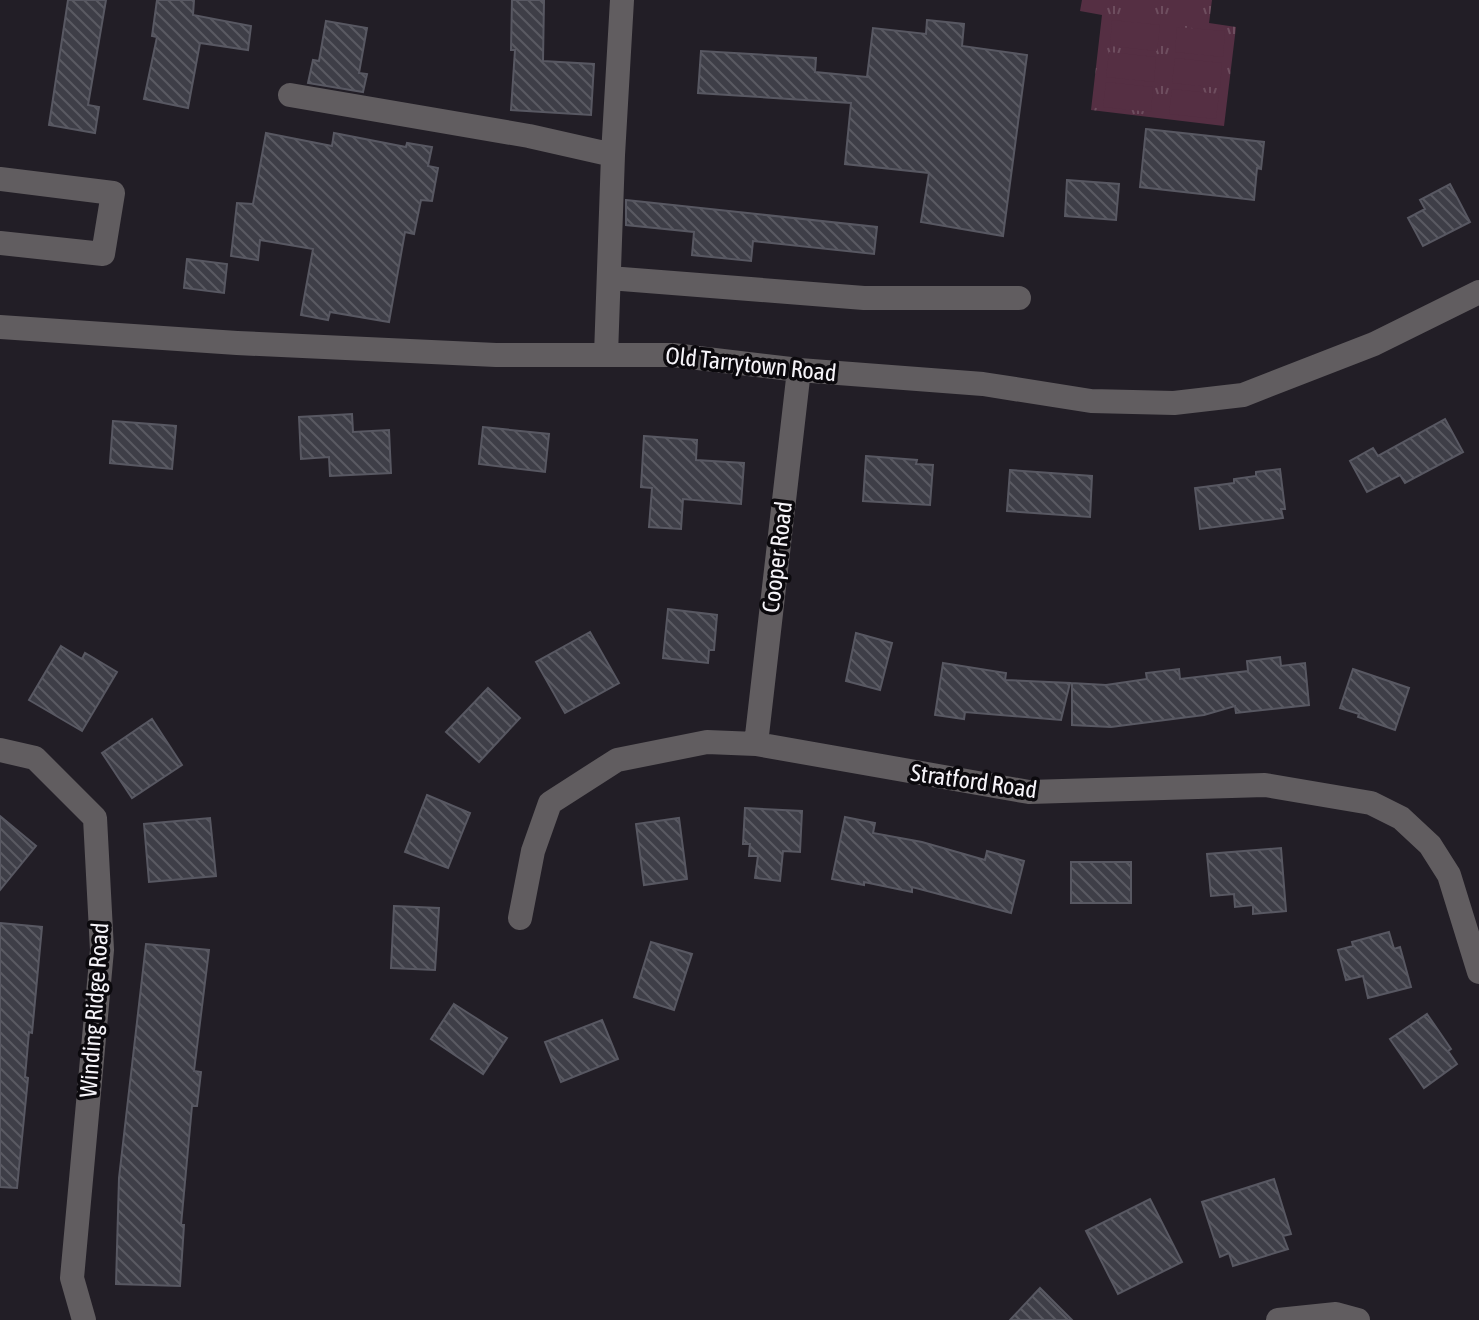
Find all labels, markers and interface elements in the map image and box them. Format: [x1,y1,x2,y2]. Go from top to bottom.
street label: Old Tarrytown Road [664,342,838,386]
street label: Cooper Road [757,500,797,614]
street label: Stratford Road [909,759,1039,803]
street label: Winding Ridge Road [74,922,114,1098]

